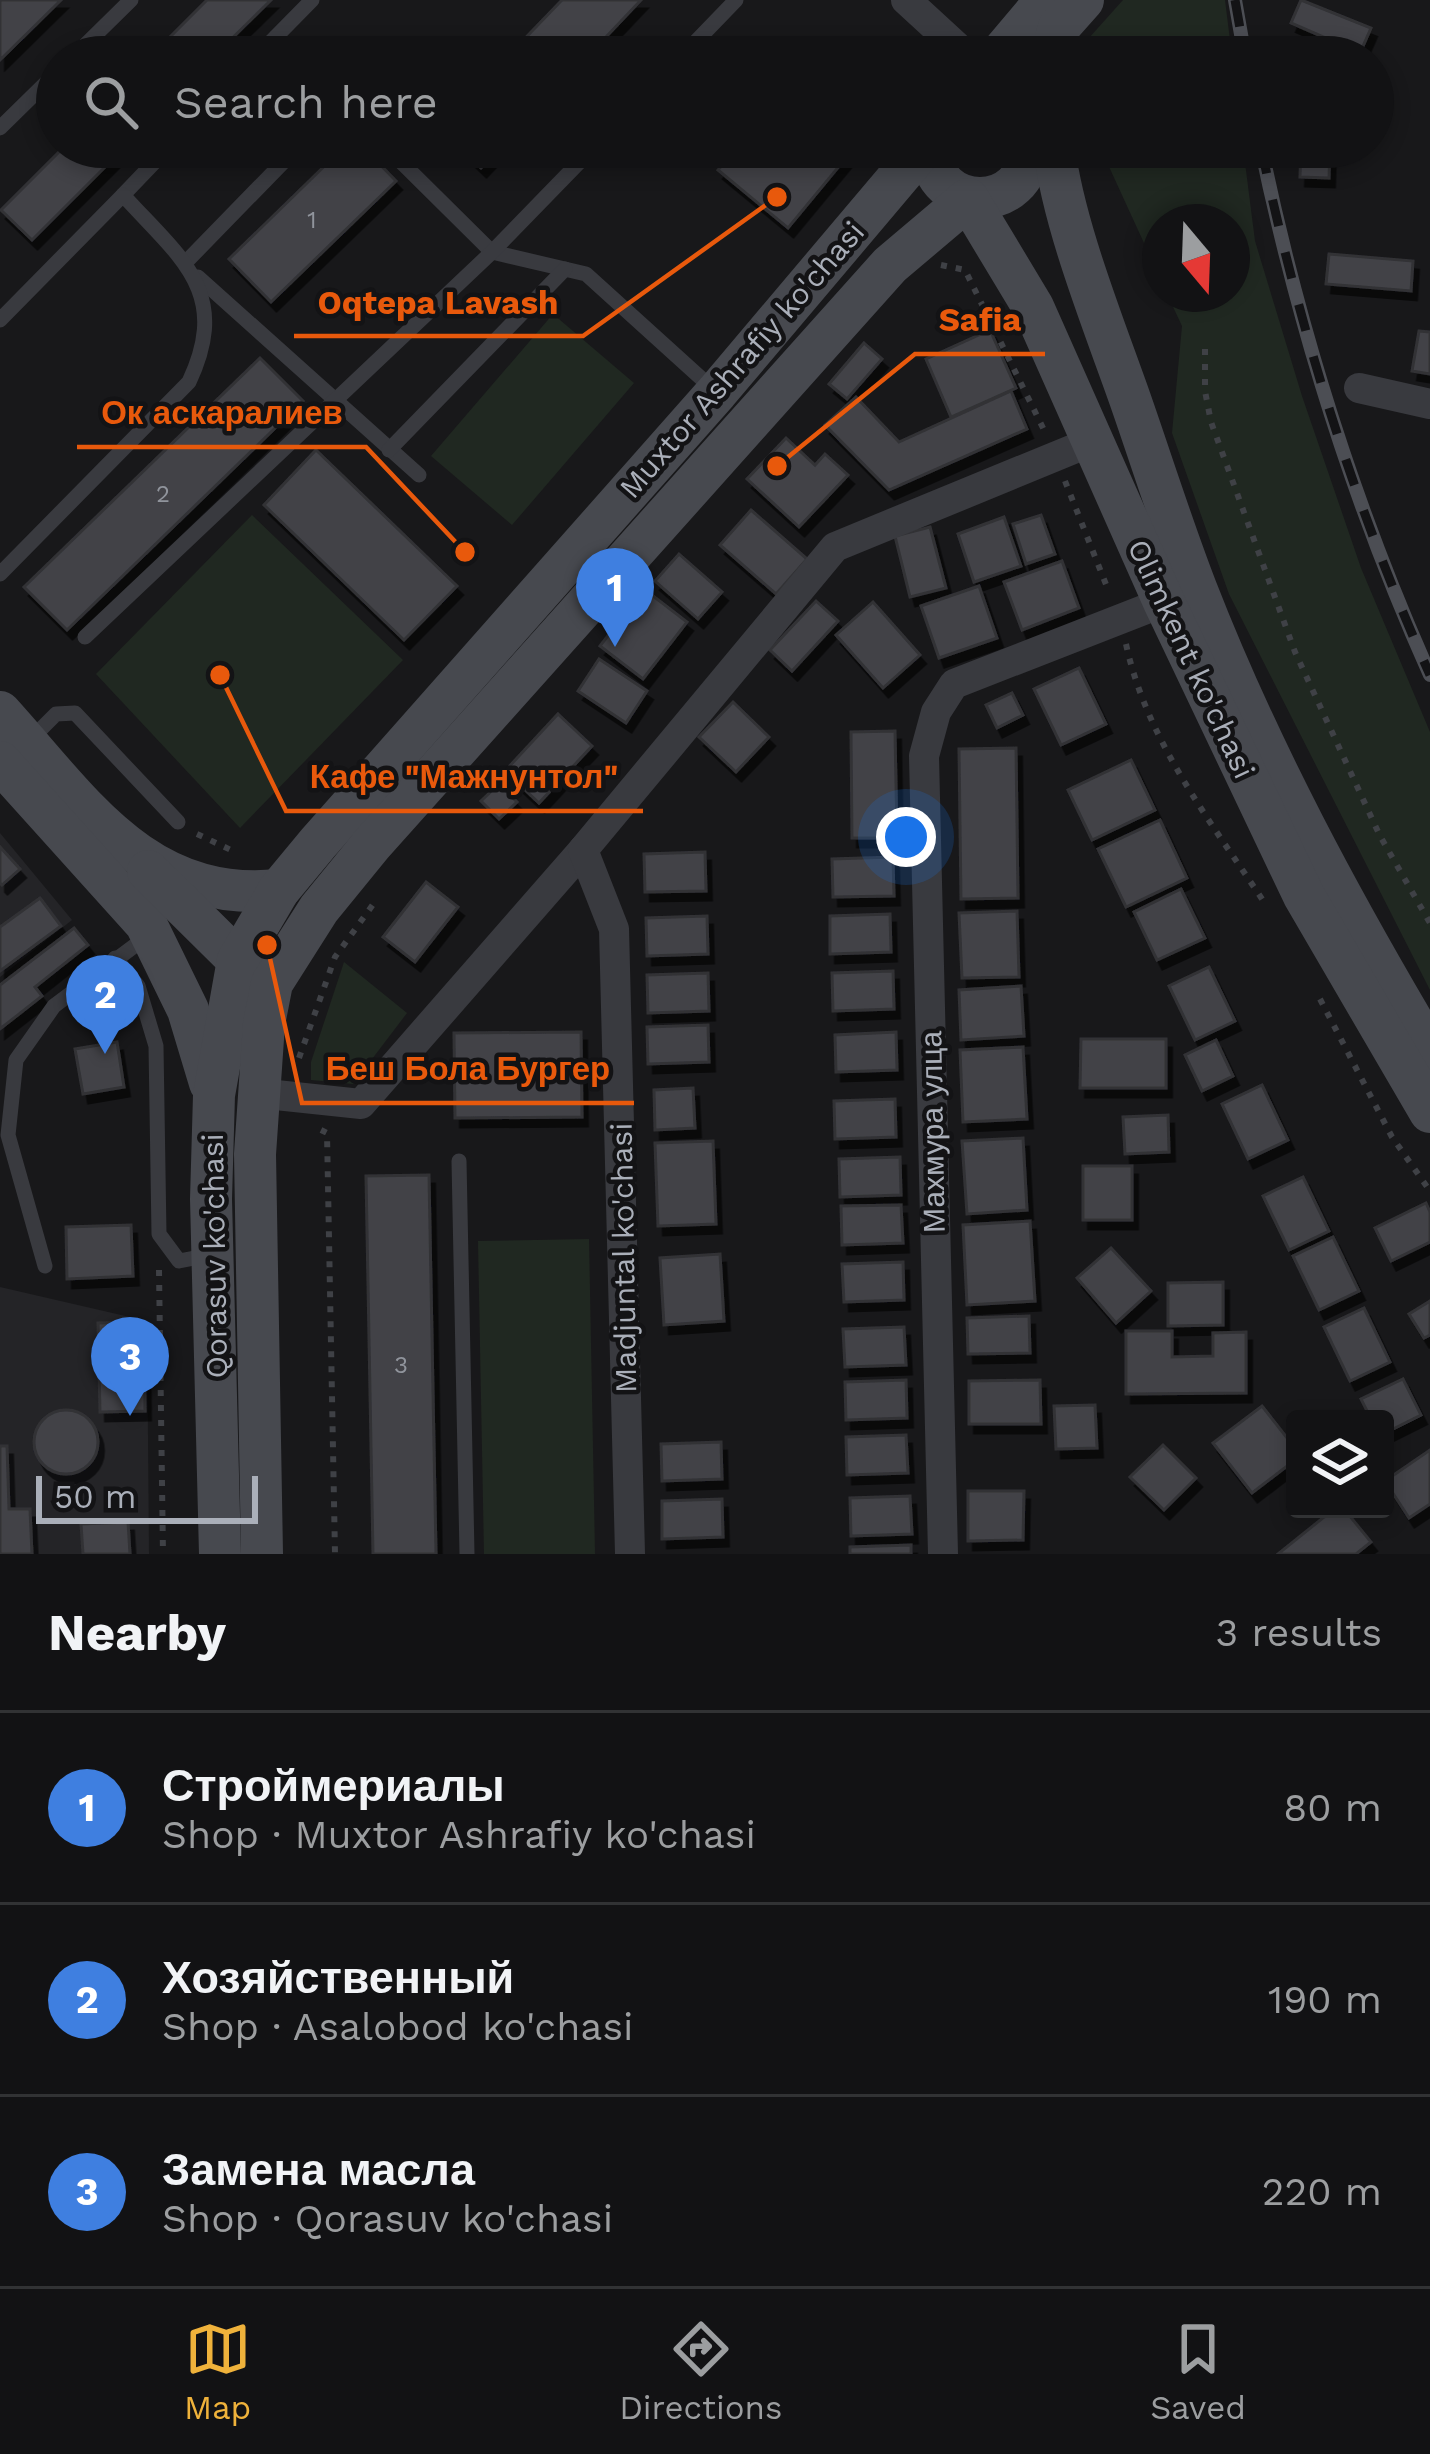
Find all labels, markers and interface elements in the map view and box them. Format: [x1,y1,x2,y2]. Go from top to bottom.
search box [36,36,1394,168]
icon: search [78,69,144,135]
text: Search here [174,76,438,129]
north arrow [1142,204,1250,312]
house number: 1 [307,206,317,234]
street label: Muxtor Ashrafiy ko'chasi [612,214,871,505]
callout: Oqtepa Lavash [294,267,583,336]
text: Oqtepa Lavash [318,283,558,322]
callout: Safia [915,285,1045,354]
text: Safia [939,300,1021,339]
callout: Ок аскаралиев [77,378,366,447]
text: Ок аскаралиев [101,393,343,432]
house number: 2 [156,480,170,508]
street label: Olimkent ko'chasi [1121,534,1262,784]
pin: 1 [576,548,654,647]
callout: Кафе "Мажнунтол" [286,742,643,811]
text: Кафе "Мажнунтол" [310,757,618,796]
your location [876,807,936,867]
pin: 2 [66,955,144,1054]
street label: Махмура улца [913,1030,952,1233]
callout: Беш Бола Бургер [302,1034,634,1103]
text: Беш Бола Бургер [326,1049,610,1088]
street label: Madjuntal ko'chasi [604,1122,643,1394]
street label: Qorasuv ko'chasi [195,1133,234,1379]
pin: 3 [91,1317,169,1416]
house number: 3 [394,1351,408,1379]
map controls [1286,1410,1394,1518]
button: layers [1286,1410,1394,1518]
scale bar [36,1470,258,1523]
text: 50 m [54,1477,136,1516]
text: Nearby [48,1603,226,1662]
text: 3 results [1216,1610,1382,1655]
text: Строймериалы [162,1759,505,1812]
text: 1 [79,1785,95,1830]
text: 80 m [1283,1785,1382,1830]
text: Shop · Muxtor Ashrafiy ko'chasi [162,1812,756,1857]
text: Хозяйственный [162,1951,514,2004]
text: 2 [75,1977,99,2022]
text: 190 m [1268,1977,1382,2022]
text: Shop · Asalobod ko'chasi [162,2004,633,2049]
text: Замена масла [162,2143,475,2196]
text: 3 [75,2169,99,2214]
text: 220 m [1262,2169,1382,2214]
text: Shop · Qorasuv ko'chasi [162,2196,613,2241]
tab: Map [184,2316,251,2427]
tab: Directions [619,2316,782,2427]
tab: Saved [1150,2316,1246,2427]

